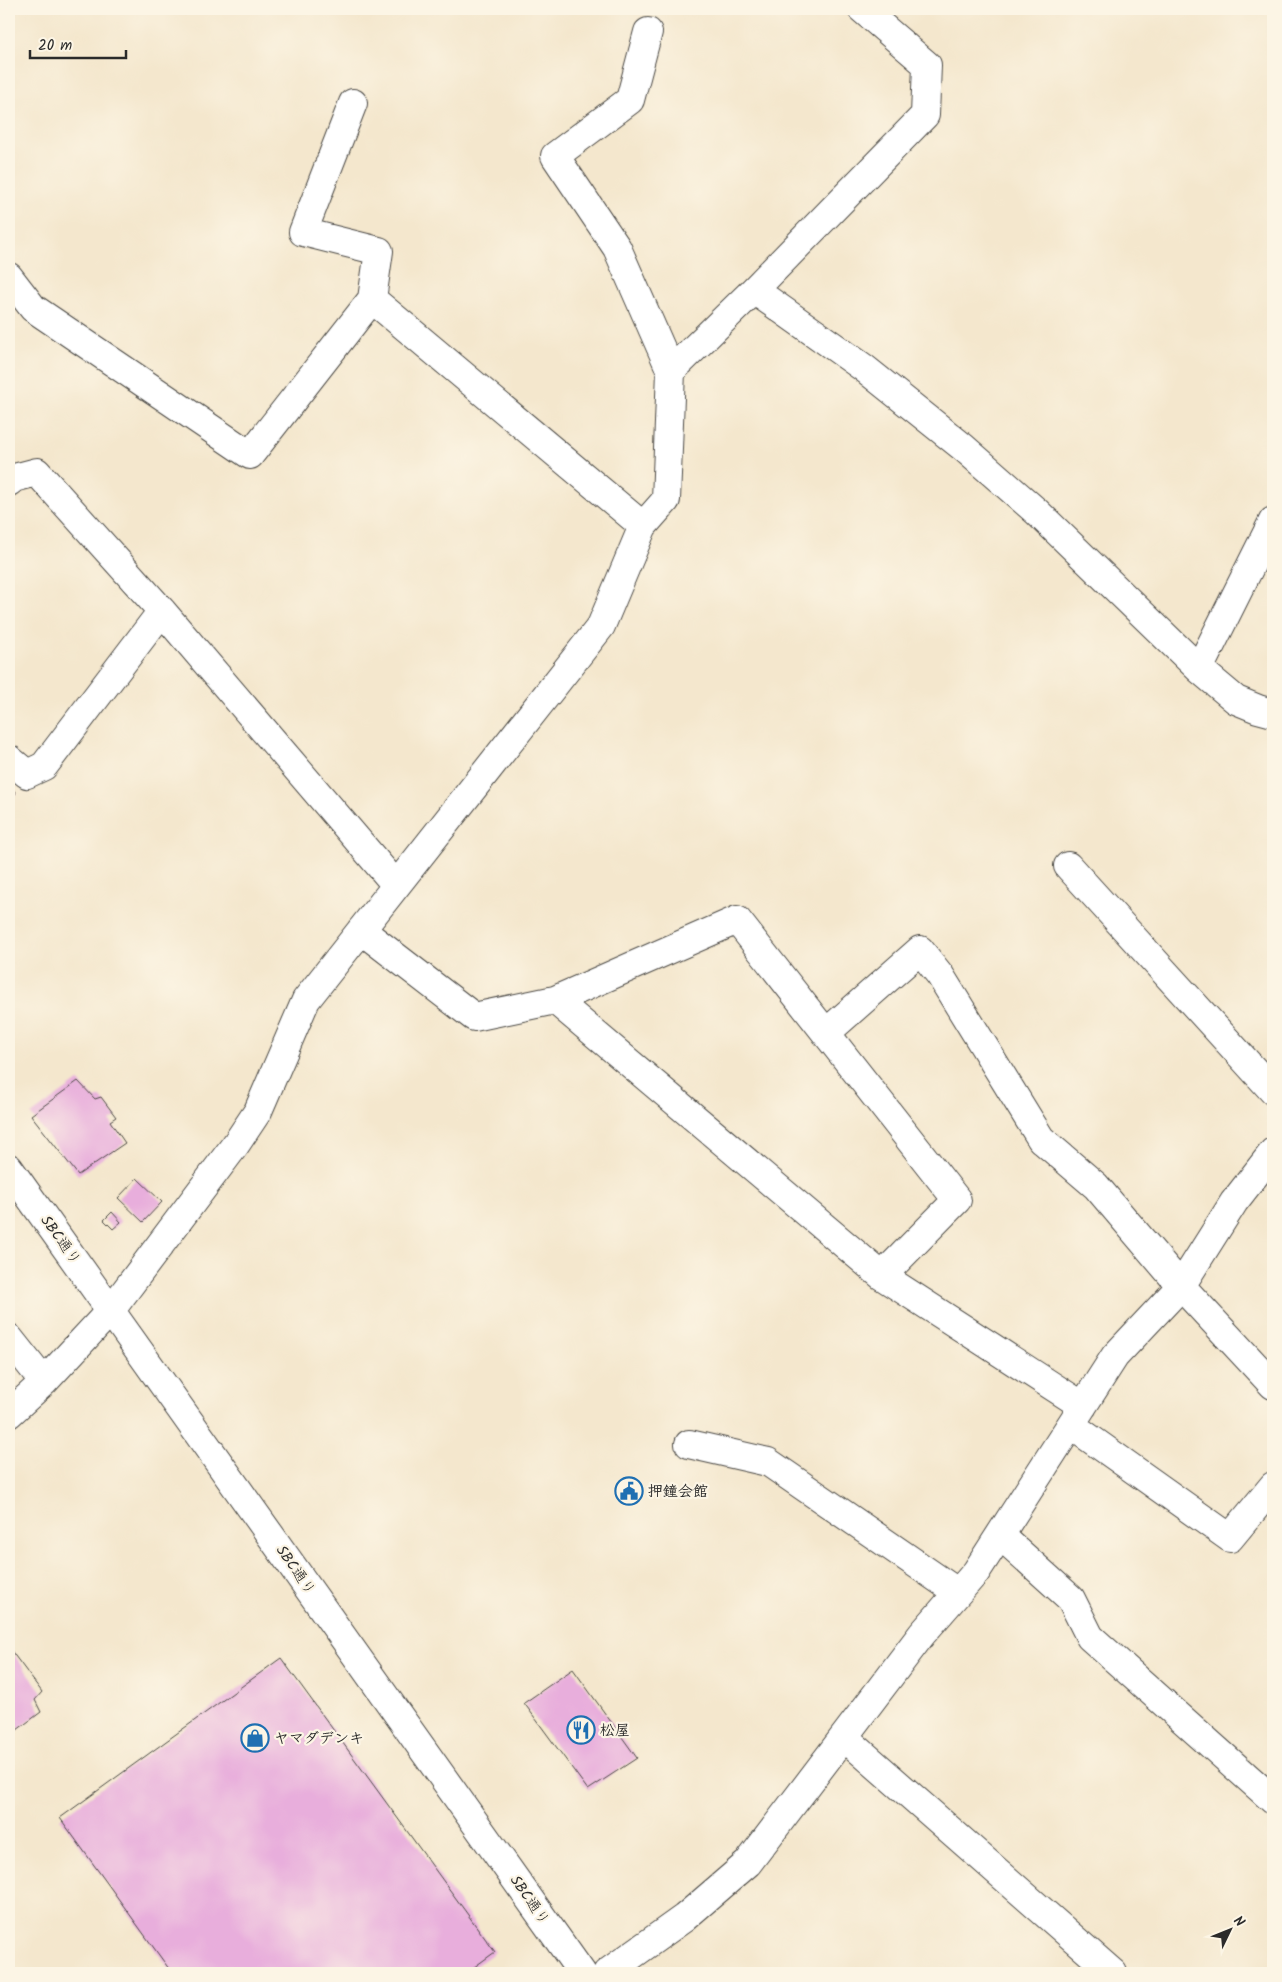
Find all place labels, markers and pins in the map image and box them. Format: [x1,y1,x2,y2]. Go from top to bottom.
public building icon: 押鐘会館 [614,1476,644,1506]
place label: 押鐘会館 [648,1480,708,1504]
restaurant icon: 松屋 [566,1715,596,1745]
place label: 松屋 [600,1719,630,1743]
shop icon: ヤマダデンキ [240,1723,270,1753]
place label: ヤマダデンキ [274,1727,364,1751]

